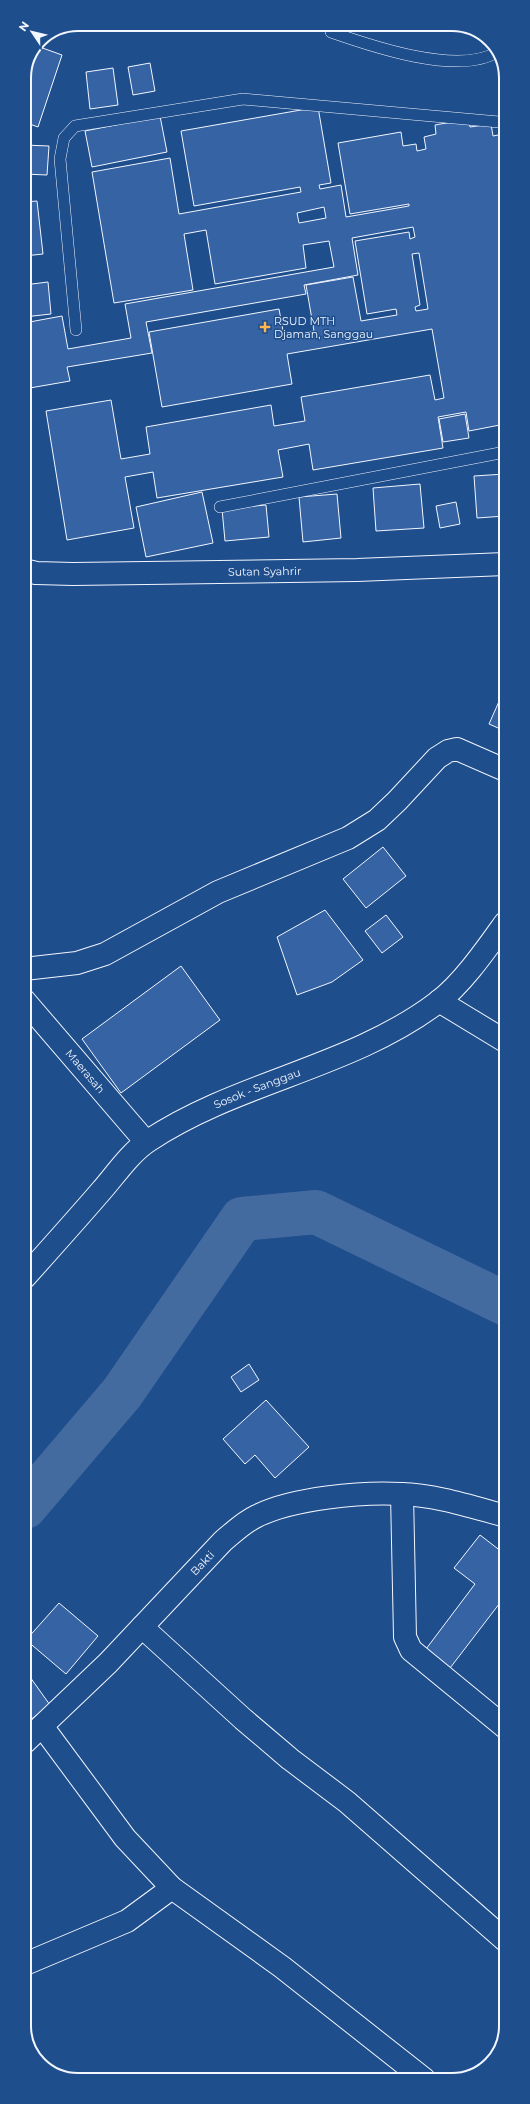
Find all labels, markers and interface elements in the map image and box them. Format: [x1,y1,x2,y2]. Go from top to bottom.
north arrow [12,12,52,52]
text: N [16,19,32,34]
place label: RSUD MTH Djaman, Sanggau [274,314,373,341]
marker: RSUD MTH Djaman, Sanggau [259,321,271,333]
street label: Sutan Syahrir [228,564,301,579]
street label: Maerasah [63,1046,108,1096]
street label: Sosok - Sanggau [211,1065,302,1112]
street label: Bakti [187,1548,217,1578]

